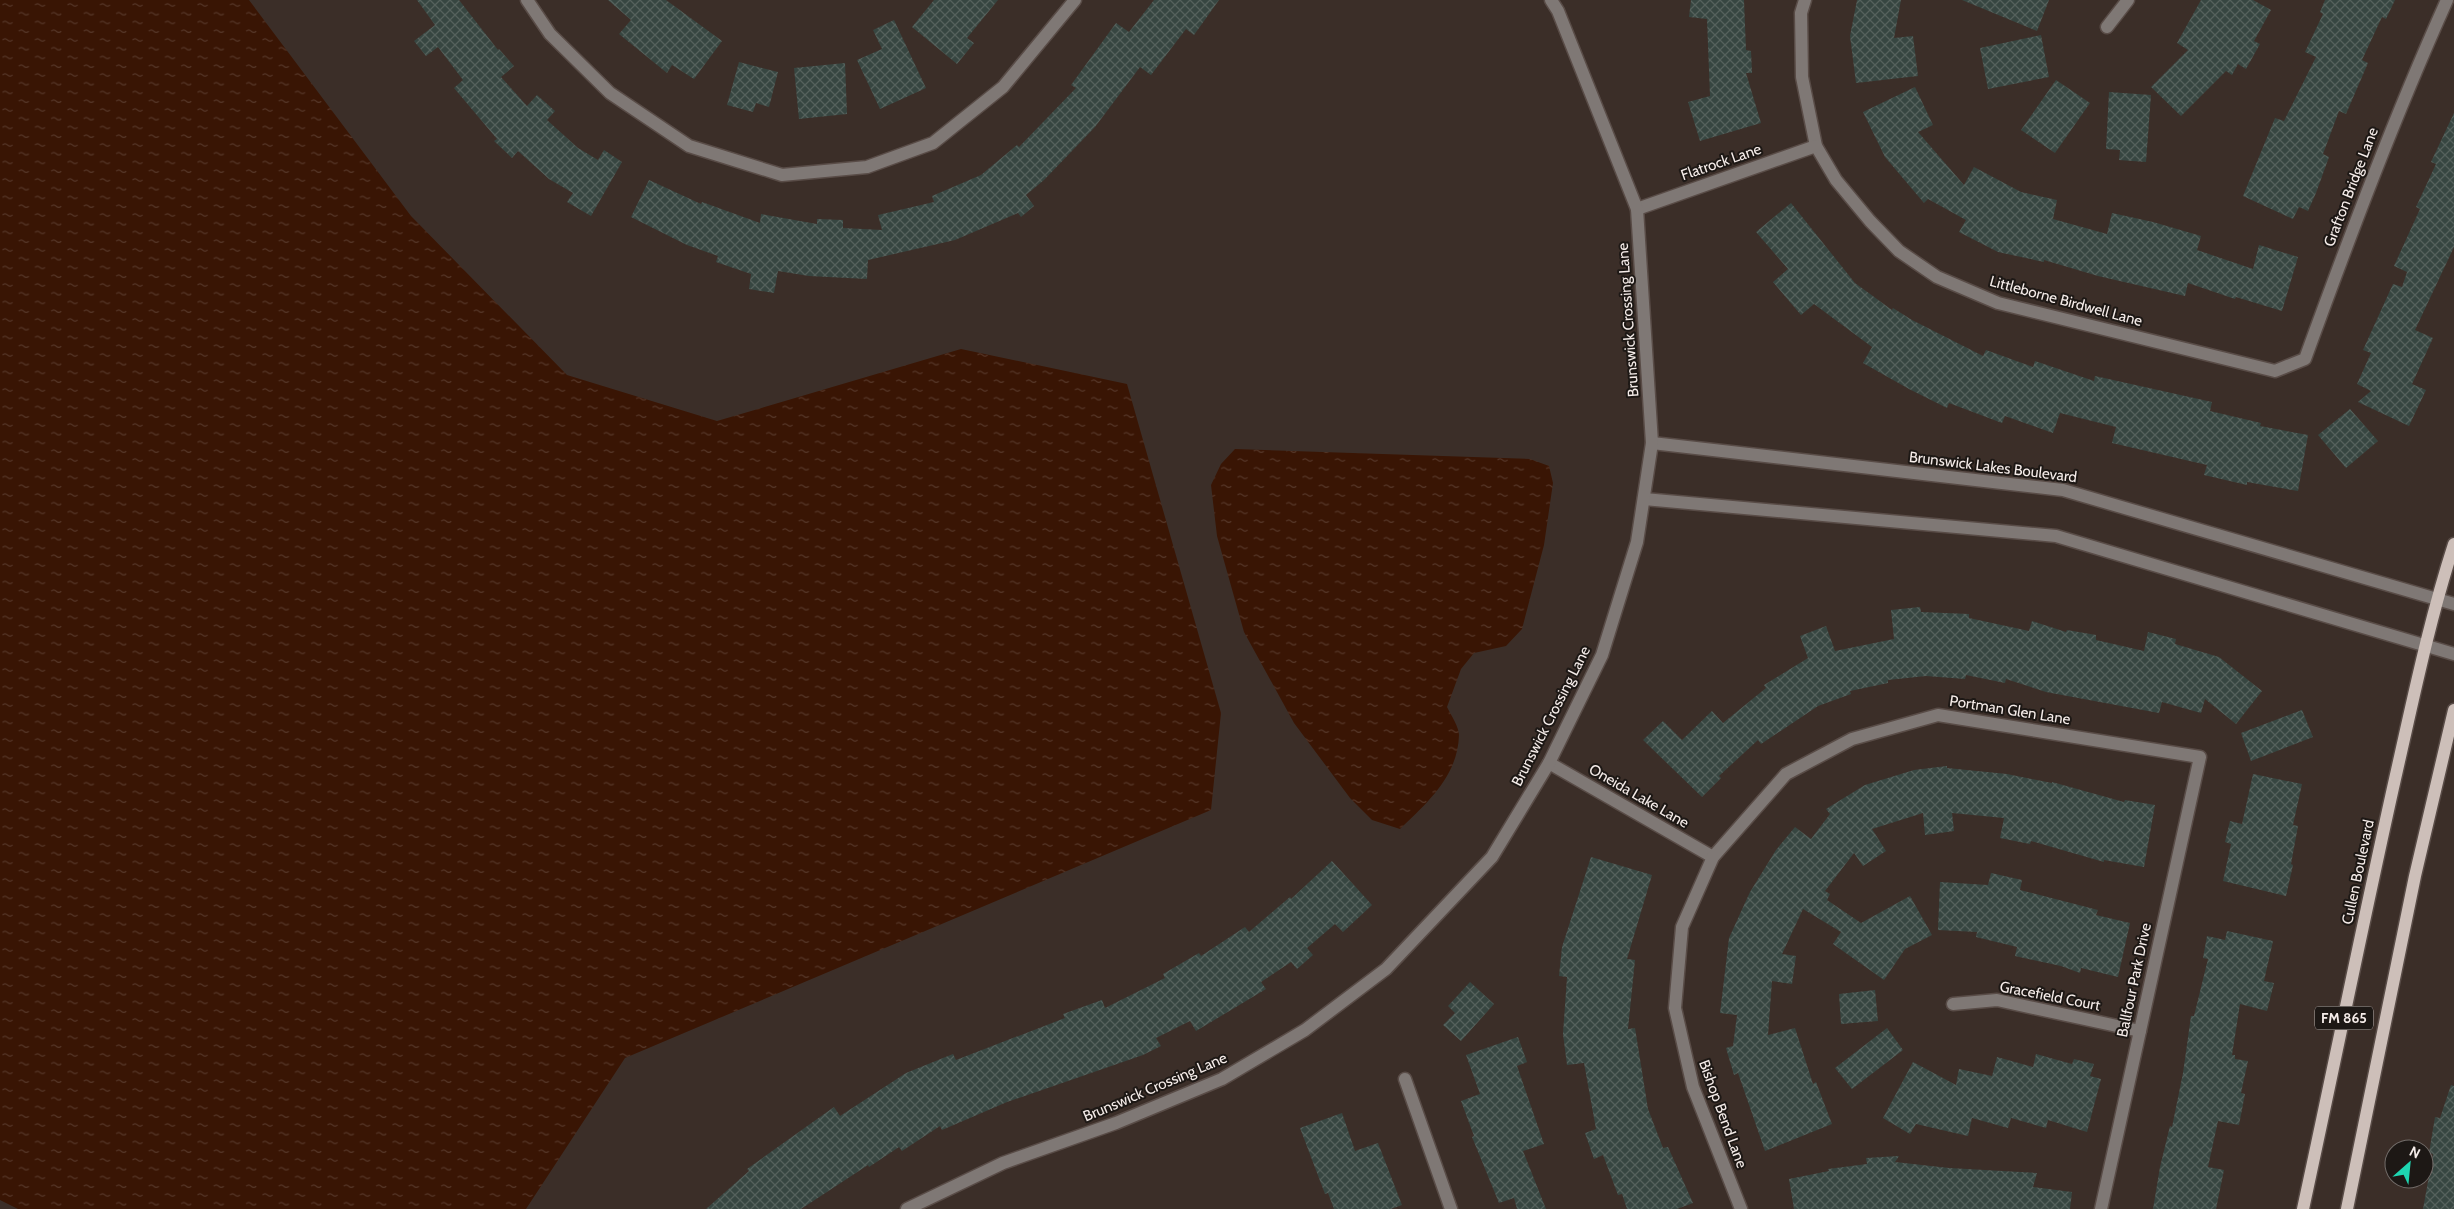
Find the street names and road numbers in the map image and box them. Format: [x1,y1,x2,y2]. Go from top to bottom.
street label: Grafton Bridge Lane [2320,125,2382,249]
street label: Flatrock Lane [1678,140,1764,184]
street label: Brunswick Crossing Lane [1614,242,1642,398]
street label: Littleborne Birdwell Lane [1988,272,2145,330]
street label: Brunswick Lakes Boulevard [1908,448,2078,486]
street label: Brunswick Crossing Lane [1508,643,1594,789]
street label: Portman Glen Lane [1948,692,2072,728]
street label: Oneida Lake Lane [1586,760,1693,832]
street label: Cullen Boulevard [2338,818,2378,926]
street label: Ballfour Park Drive [2113,921,2155,1039]
street label: Gracefield Court [1998,977,2102,1015]
road number: FM 865 [2315,1006,2373,1030]
street label: Brunswick Crossing Lane [1080,1048,1230,1125]
street label: Bishop Bend Lane [1695,1057,1751,1171]

